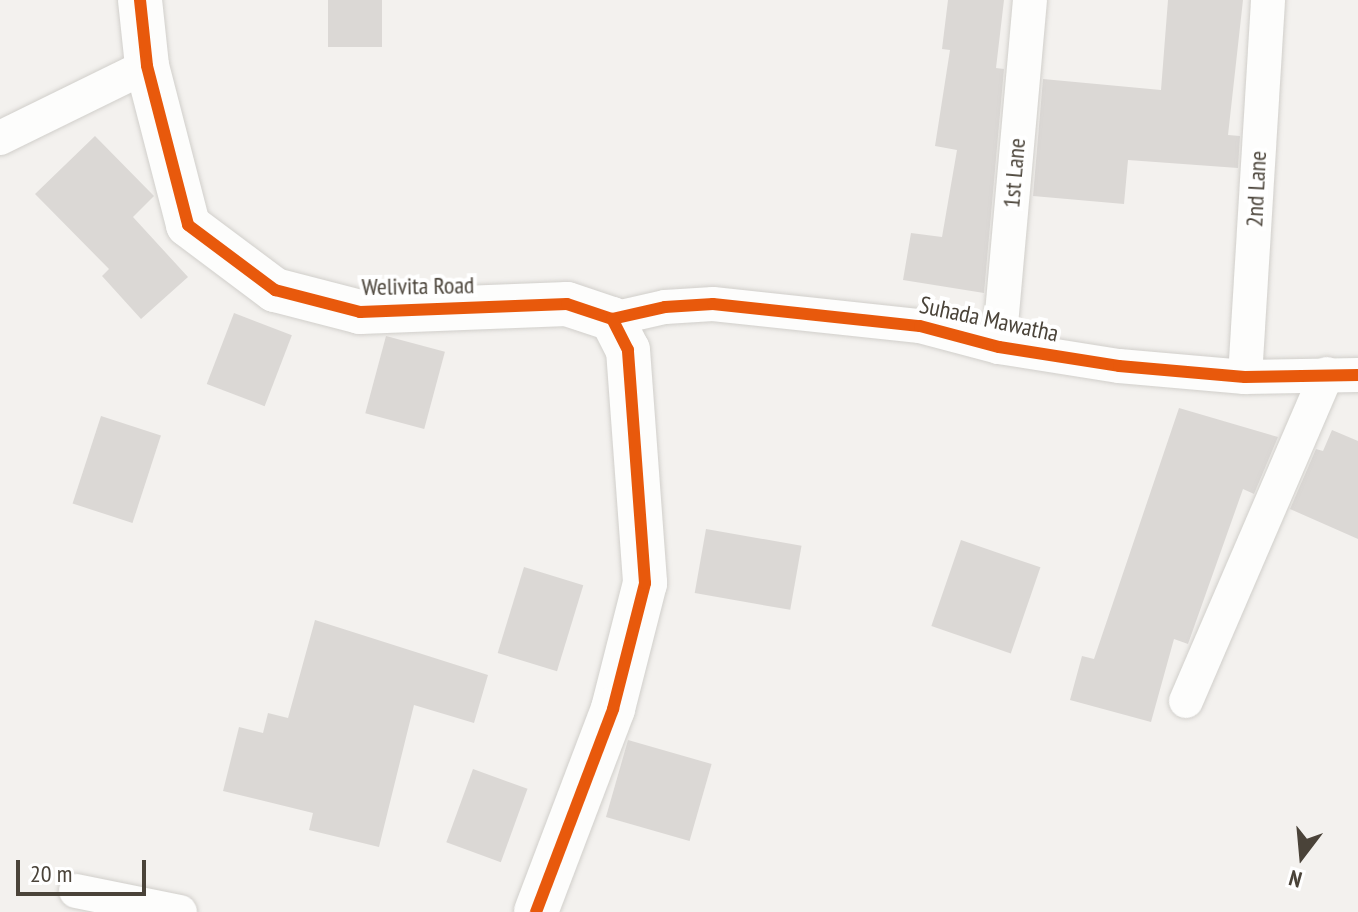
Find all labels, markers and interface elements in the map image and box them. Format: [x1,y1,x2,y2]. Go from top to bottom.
street label: 1st Lane [997,137,1031,209]
street label: 2nd Lane [1240,150,1272,228]
street label: Welivita Road [361,271,475,301]
street label: Suhada Mawatha [917,290,1061,348]
north arrow [1262,816,1342,896]
scale bar [20,844,150,894]
text: 20 m [30,858,72,889]
text: N [1286,864,1305,894]

